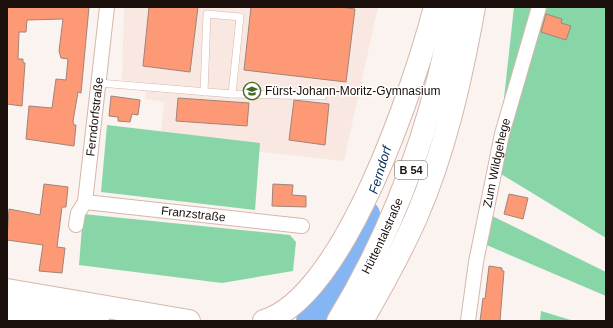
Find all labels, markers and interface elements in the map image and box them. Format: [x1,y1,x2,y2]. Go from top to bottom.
street label: Ferndorfstraße [83,76,106,157]
school or university icon: Fürst-Johann-Moritz-Gymnasium [242,81,262,101]
place label: Fürst-Johann-Moritz-Gymnasium [265,84,440,98]
street label: Zum Wildgehege [480,116,513,208]
water label: Ferndorf [366,143,395,196]
road number: B 54 [395,161,427,179]
street label: Hüttentalstraße [359,196,406,276]
street label: Franzstraße [160,203,227,225]

